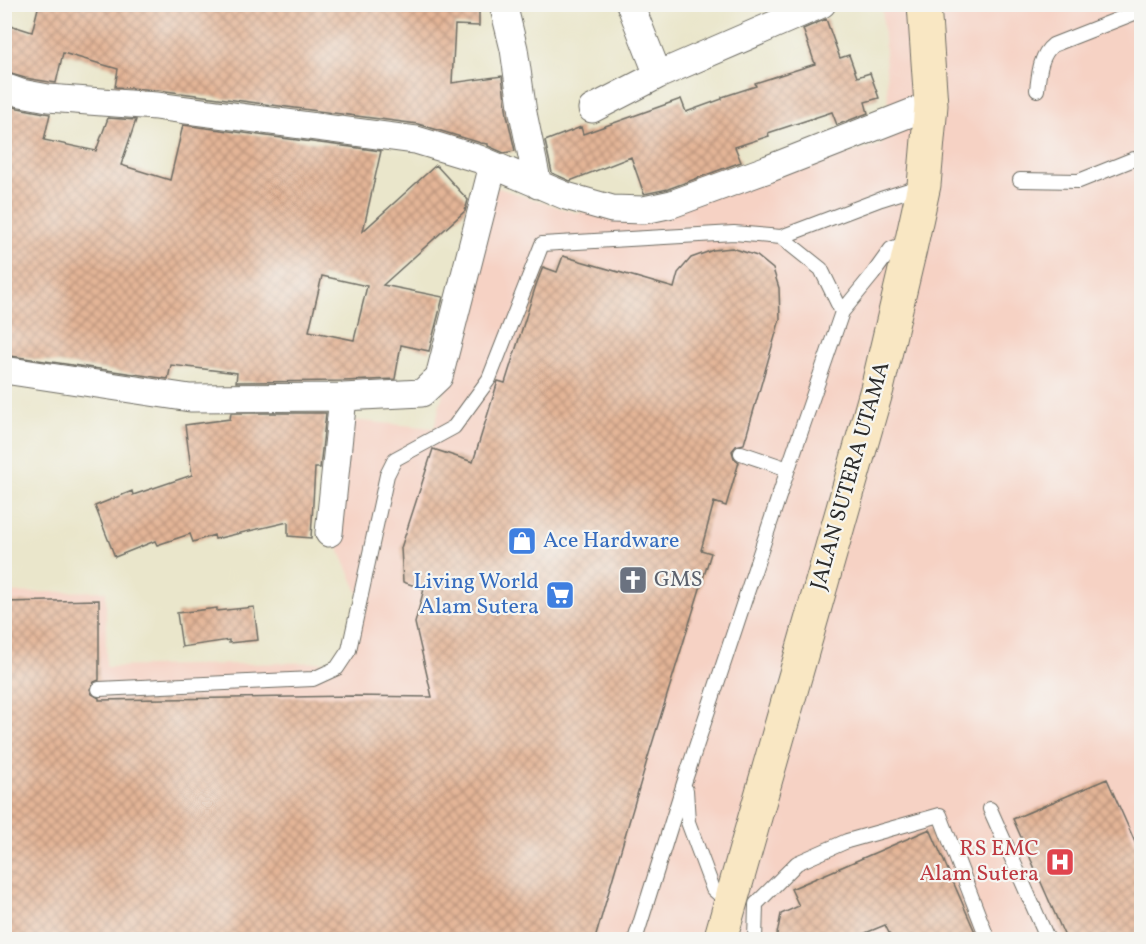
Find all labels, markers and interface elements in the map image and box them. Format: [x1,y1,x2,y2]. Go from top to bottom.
street label: JALAN SUTERA UTAMA [804,358,898,594]
shop icon: Ace Hardware [506,525,538,557]
place label: Ace Hardware [543,526,680,557]
church icon: GMS [617,564,649,596]
place label: GMS [654,565,703,596]
place label: Living World Alam Sutera [413,567,539,623]
supermarket icon: Living World Alam Sutera [544,579,576,611]
place label: RS EMC Alam Sutera [919,834,1039,890]
hospital icon: RS EMC Alam Sutera [1044,846,1076,878]

